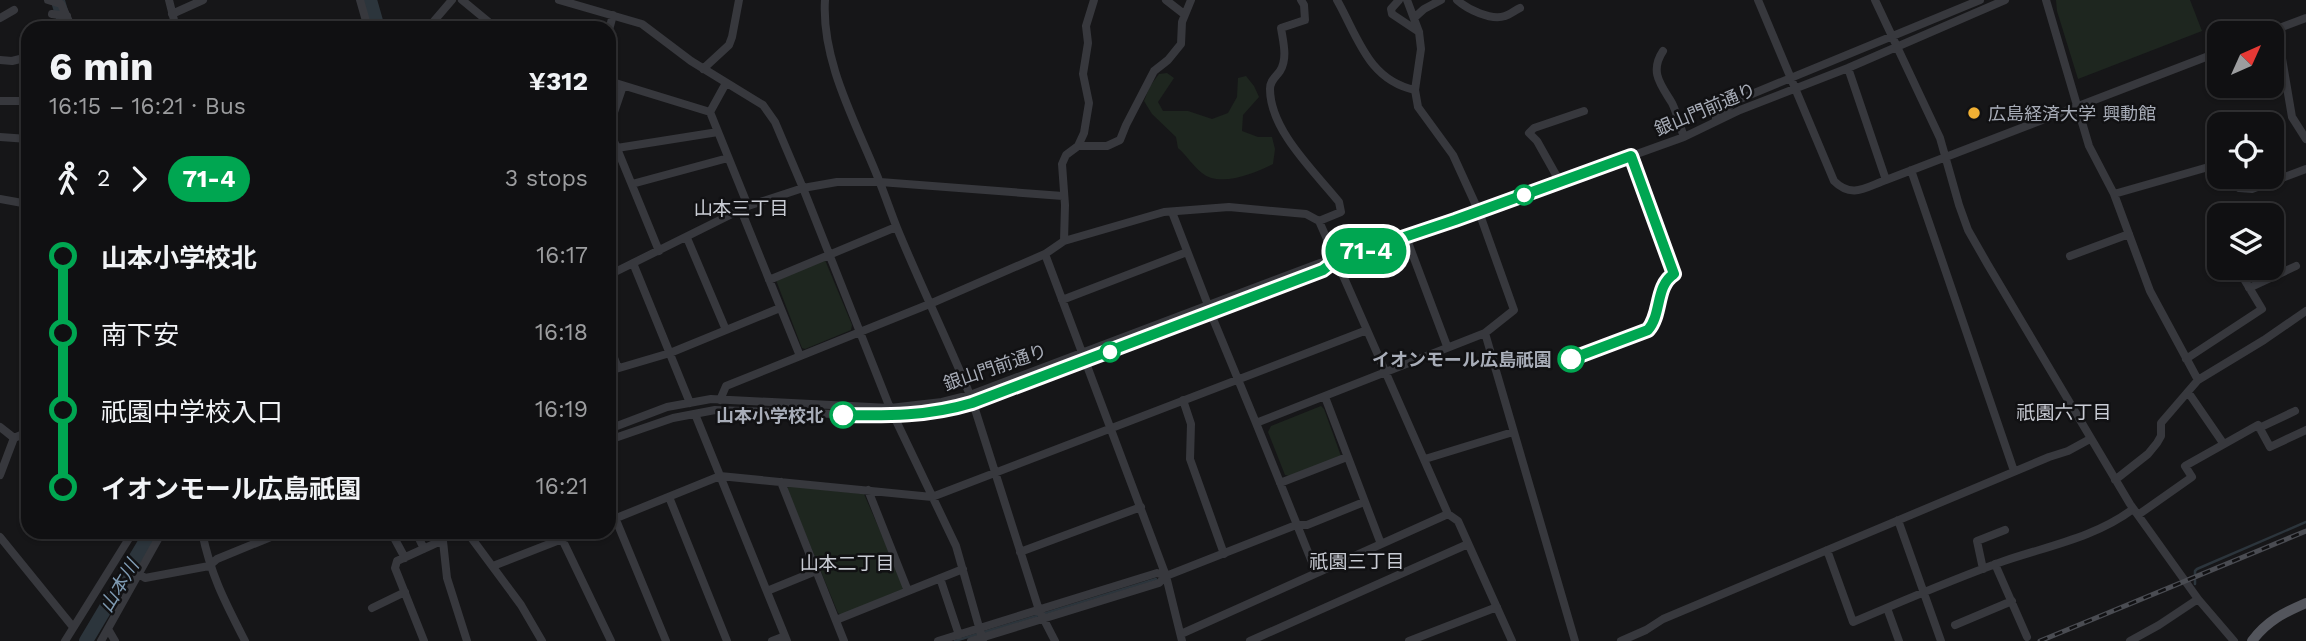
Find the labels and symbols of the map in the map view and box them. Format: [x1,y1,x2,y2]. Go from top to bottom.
north arrow [2207,21,2284,98]
street label: 銀山門前通り [1651,78,1759,140]
place label: 広島経済大学 興動館 [1988,103,2156,124]
marker: 広島経済大学 興動館 [1966,105,1982,121]
unlabelled marker [1514,185,1534,205]
district label: 山本三丁目 [693,197,789,220]
line badge: 71-4 [1317,228,1415,274]
street label: 銀山門前通り [941,339,1049,395]
unlabelled marker [1100,342,1120,362]
marker: イオンモール広島祇園 [1558,346,1584,372]
place label: イオンモール広島祇園 [1372,349,1552,370]
district label: 祇園六丁目 [2016,401,2112,424]
marker: 山本小学校北 [830,402,856,428]
place label: 山本小学校北 [716,405,824,426]
district label: 祇園三丁目 [1309,550,1405,573]
district label: 山本二丁目 [799,552,895,575]
water label: 山本川 [94,554,145,616]

